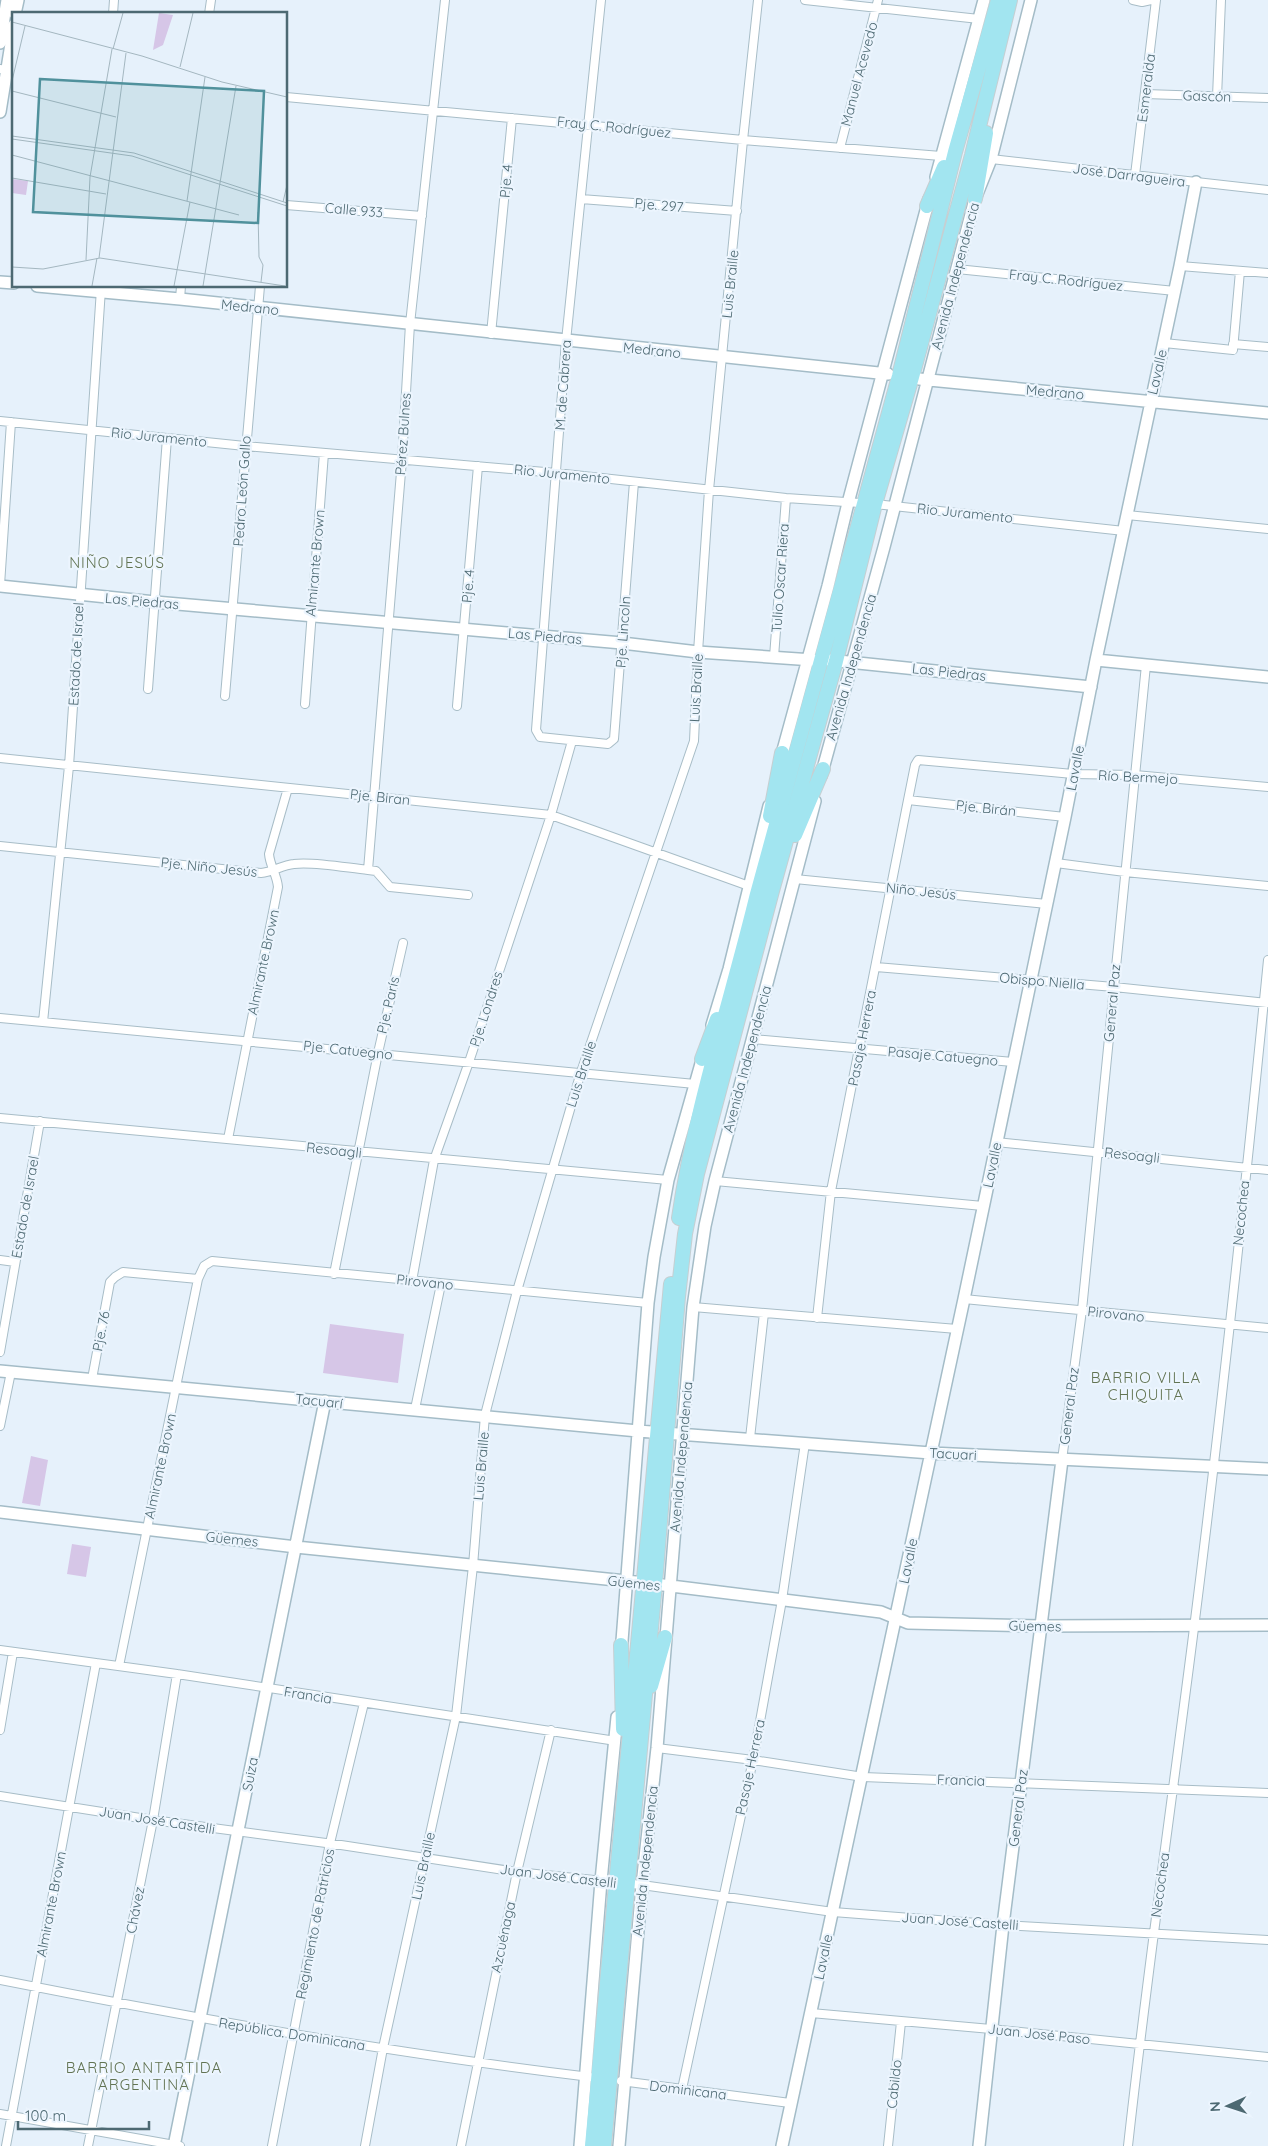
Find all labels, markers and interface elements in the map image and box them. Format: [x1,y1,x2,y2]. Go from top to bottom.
inset map [12,12,288,288]
street label: Manuel Acevedo [836,20,882,128]
street label: Esmeralda [1133,53,1159,123]
street label: Gascón [1182,86,1232,106]
street label: Fray C. Rodríguez [556,112,672,142]
street label: José Darragueira [1072,159,1186,191]
street label: Pje. 4 [496,163,516,199]
street label: Pje. 297 [634,194,684,216]
street label: Calle 933 [324,198,384,222]
street label: Avenida Independencia [927,201,983,351]
street label: Luis Braille [717,249,743,319]
street label: Fray C. Rodríguez [1008,265,1124,295]
street label: Medrano [220,295,280,319]
street label: Medrano [622,338,682,362]
street label: M. de Cabrera [551,339,575,431]
street label: Lavalle [1143,348,1171,396]
street label: Medrano [1025,380,1085,404]
street label: Pérez Bulnes [391,392,415,476]
street label: Rio Juramento [110,423,208,451]
street label: Pedro León Gallo [229,435,255,547]
street label: Rio Juramento [513,460,611,488]
street label: Rio Juramento [916,499,1014,527]
street label: Almirante Brown [301,509,329,617]
street label: Tulio Oscar Riera [767,523,793,633]
district label: NIÑO JESÚS [69,553,165,572]
street label: Pje. 4 [458,568,478,604]
street label: Las Piedras [104,589,180,613]
street label: Avenida Independencia [821,592,881,742]
street label: Pje. Lincoln [612,595,634,669]
street label: Estado de Israel [64,602,88,706]
street label: Las Piedras [507,624,583,648]
street label: Luis Braille [685,653,707,723]
street label: Las Piedras [911,659,987,685]
street label: Lavalle [1062,744,1088,792]
street label: Río Bermejo [1098,766,1178,788]
street label: Pje. Biran [349,785,411,809]
street label: Pje. Birán [955,796,1017,820]
street label: Pje. Niño Jesús [160,853,258,881]
street label: Niño Jesús [885,878,957,904]
street label: Almirante Brown [243,908,283,1016]
street label: General Paz [1100,963,1124,1043]
street label: Obispo Niella [999,968,1085,994]
street label: Pje. Londres [465,969,507,1049]
street label: Pje. París [373,975,403,1035]
street label: Avenida Independencia [719,984,775,1134]
street label: Pasaje Herrera [844,988,880,1088]
street label: Pje. Catuegno [302,1036,394,1064]
street label: Luis Braille [562,1038,600,1110]
street label: Pasaje Catuegno [887,1042,999,1070]
street label: Resoagli [305,1138,363,1162]
street label: Lavalle [978,1141,1006,1189]
street label: Resoagli [1103,1143,1161,1167]
street label: Estado de Israel [7,1154,43,1260]
street label: Necochea [1229,1180,1253,1246]
street label: Pirovano [396,1270,454,1294]
street label: Pirovano [1087,1302,1145,1326]
street label: Pje. 76 [88,1309,114,1353]
street label: General Paz [1055,1366,1083,1446]
district label: BARRIO VILLA CHIQUITA [1091,1368,1201,1404]
street label: Avenida Independencia [665,1381,697,1533]
street label: Tacuarí [294,1390,344,1412]
street label: Almirante Brown [140,1412,180,1520]
street label: Luis Braille [469,1431,493,1501]
street label: Tacuari [929,1444,977,1464]
street label: Güemes [205,1527,259,1551]
street label: Lavalle [894,1537,922,1585]
street label: Güemes [607,1571,661,1595]
street label: Güemes [1008,1617,1062,1635]
street label: Francia [283,1682,333,1708]
street label: Pasaje Herrera [731,1717,769,1817]
street label: Suiza [238,1756,262,1792]
street label: General Paz [1004,1768,1032,1848]
street label: Francia [937,1770,985,1790]
street label: Avenida Independencia [628,1785,662,1937]
street label: Juan José Castelli [98,1802,216,1838]
street label: Luis Braille [407,1830,439,1902]
street label: Regimiento de Patricios [292,1847,338,2001]
street label: Almirante Brown [32,1850,70,1958]
street label: Necochea [1147,1851,1173,1919]
street label: Juan José Castelli [499,1860,617,1892]
street label: Chávez [122,1885,148,1935]
street label: Azcuénaga [487,1900,519,1974]
street label: Juan José Castelli [901,1908,1019,1934]
street label: Lavalle [809,1933,837,1981]
street label: República. Dominicana [217,2014,367,2054]
street label: Juan José Paso [987,2020,1091,2048]
district label: BARRIO ANTARTIDA ARGENTINA [66,2058,222,2094]
street label: Cabildo [882,2059,906,2109]
street label: Dominicana [648,2076,728,2104]
north arrow [1203,2081,1253,2131]
scale bar [18,2098,149,2130]
text: N [1206,2101,1224,2112]
text: 100 m [25,2106,66,2125]

